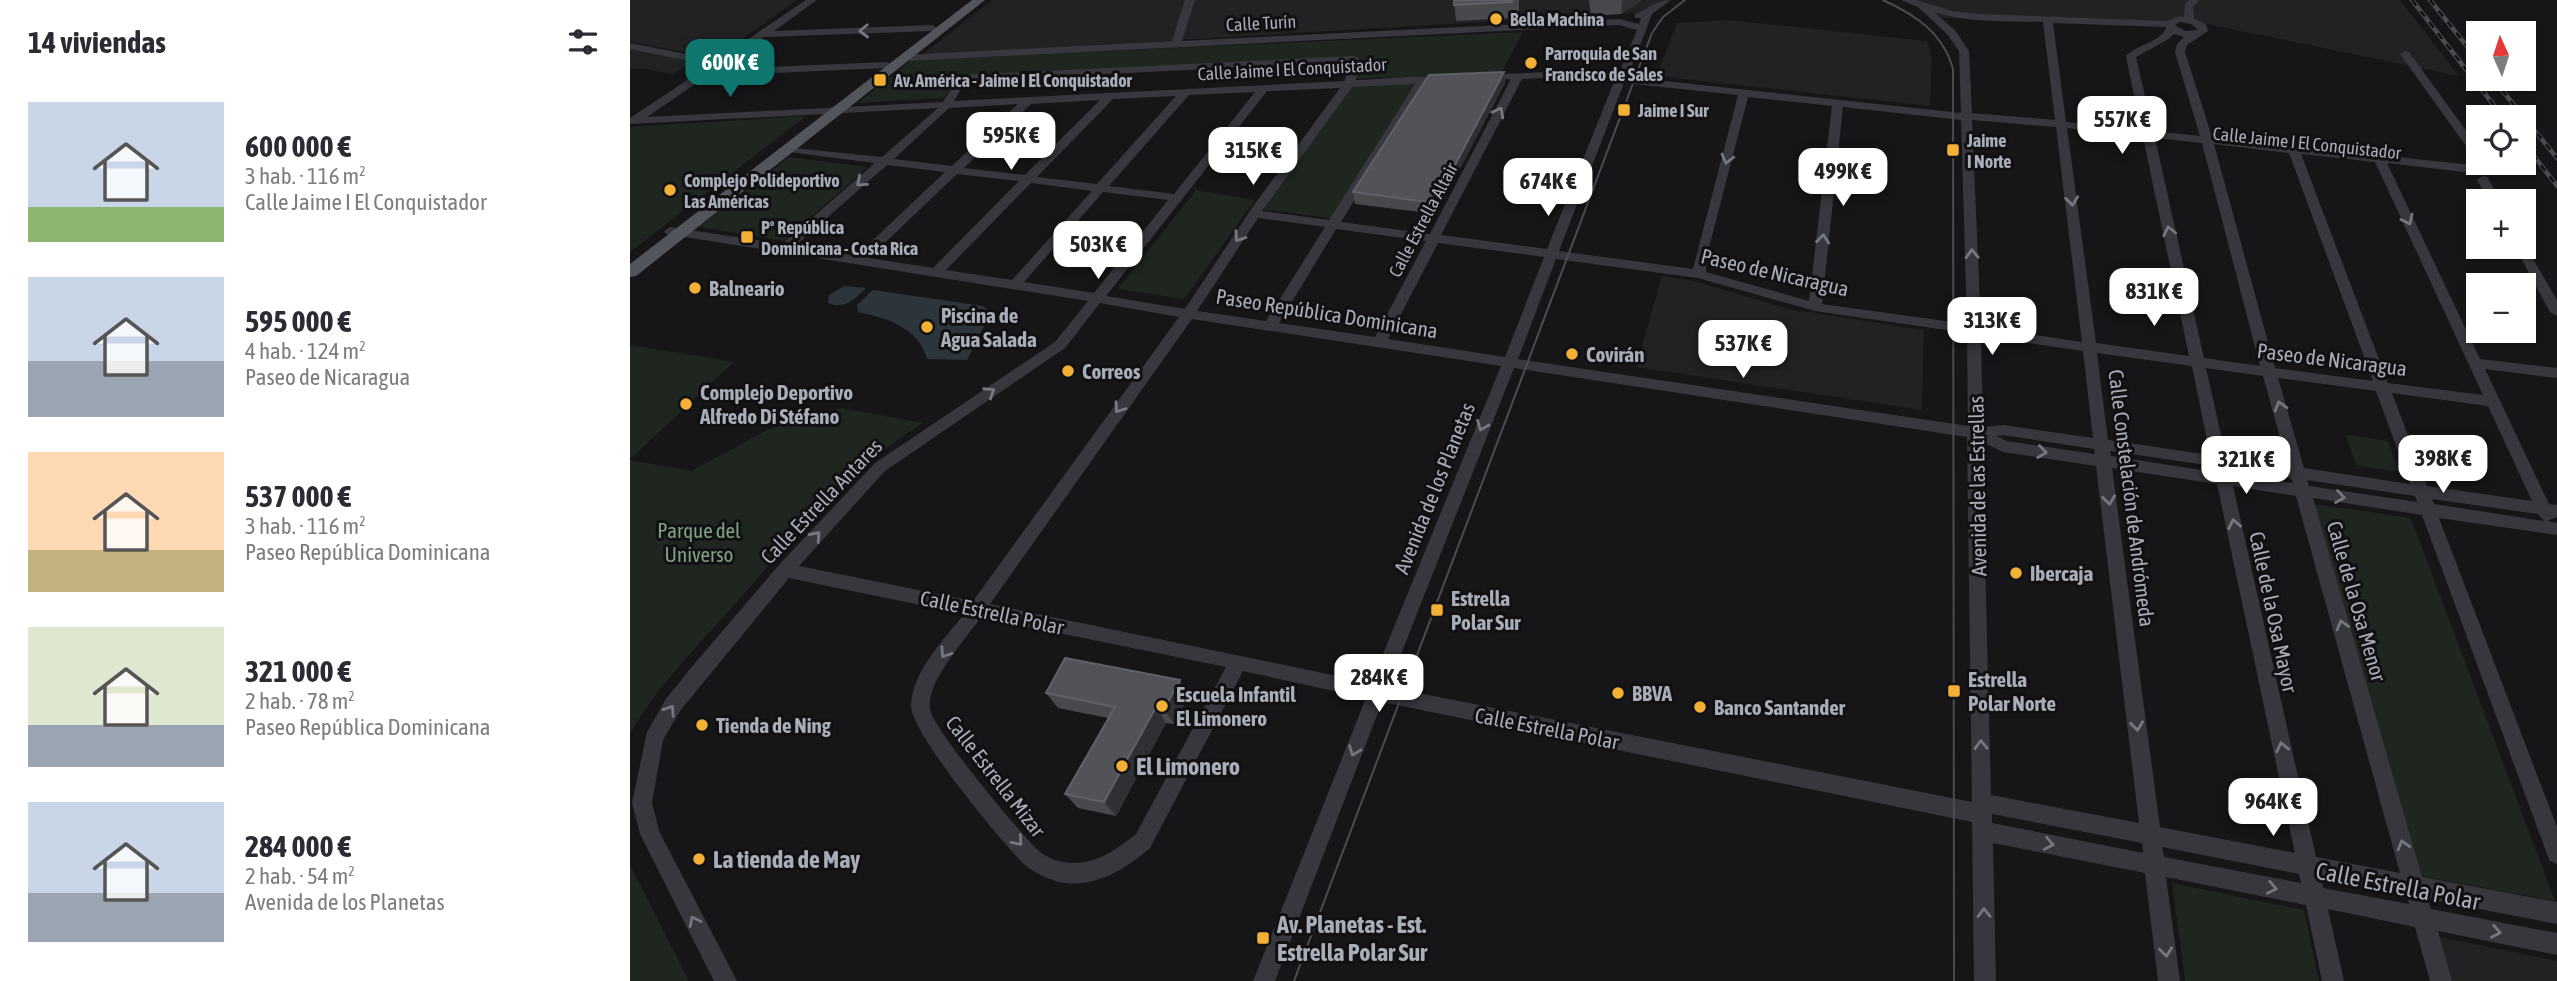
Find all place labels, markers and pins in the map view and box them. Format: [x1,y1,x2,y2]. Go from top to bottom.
place label: Bella Machina [1510,9,1604,30]
marker: Bella Machina [1488,11,1504,27]
pin: 600K € [673,40,787,99]
place label: Parroquia de San Francisco de Sales [1545,43,1664,85]
marker: Parroquia de San Francisco de Sales [1523,55,1539,71]
place label: Av. América - Jaime I El Conquistador [893,70,1133,91]
marker: Av. América - Jaime I El Conquistador [872,72,888,88]
pin: 557K € [2065,96,2179,156]
place label: Jaime I Sur [1637,100,1709,121]
marker: Jaime I Sur [1616,102,1632,118]
pin: 595K € [954,113,1068,172]
pin: 315K € [1196,128,1310,187]
place label: Jaime I Norte [1966,130,2011,172]
marker: Jaime I Norte [1945,142,1961,158]
pin: 499K € [1786,148,1900,208]
pin: 674K € [1491,158,1605,218]
place label: Complejo Polideportivo Las Américas [684,170,840,212]
marker: Complejo Polideportivo Las Américas [662,182,678,198]
place label: Pº República Dominicana - Costa Rica [761,217,918,259]
pin: 503K € [1041,222,1155,281]
marker: Pº República Dominicana - Costa Rica [739,229,755,245]
pin: 831K € [2097,268,2211,328]
place label: Balneario [709,276,785,300]
marker: Balneario [687,280,703,296]
pin: 313K € [1935,298,2049,357]
place label: Piscina de Agua Salada [940,303,1037,351]
marker: Piscina de Agua Salada [919,319,935,335]
pin: 537K € [1686,320,1800,380]
place label: Covirán [1586,342,1644,366]
marker: Covirán [1564,346,1580,362]
place label: Correos [1082,359,1141,383]
marker: Correos [1060,363,1076,379]
place label: Complejo Deportivo Alfredo Di Stéfano [699,380,853,428]
marker: Complejo Deportivo Alfredo Di Stéfano [678,396,694,412]
pin: 398K € [2386,435,2500,495]
pin: 321K € [2189,436,2303,496]
place label: Ibercaja [2030,561,2093,585]
marker: Ibercaja [2008,565,2024,581]
place label: Estrella Polar Sur [1451,586,1521,634]
marker: Estrella Polar Sur [1429,602,1445,618]
pin: 284K € [1322,654,1436,714]
place label: Estrella Polar Norte [1968,667,2056,715]
place label: BBVA [1632,681,1673,705]
place label: Escuela Infantil El Limonero [1176,682,1296,730]
marker: Estrella Polar Norte [1946,683,1962,699]
marker: BBVA [1610,685,1626,701]
place label: Banco Santander [1714,695,1846,719]
marker: Escuela Infantil El Limonero [1154,698,1170,714]
marker: Banco Santander [1692,699,1708,715]
place label: Tienda de Ning [716,713,832,737]
marker: Tienda de Ning [694,717,710,733]
place label: El Limonero [1136,753,1240,780]
marker: El Limonero [1114,758,1130,774]
pin: 964K € [2216,778,2330,838]
place label: La tienda de May [713,846,860,873]
marker: La tienda de May [691,851,707,867]
place label: Av. Planetas - Est. Estrella Polar Sur [1276,911,1428,966]
marker: Av. Planetas - Est. Estrella Polar Sur [1255,930,1271,946]

